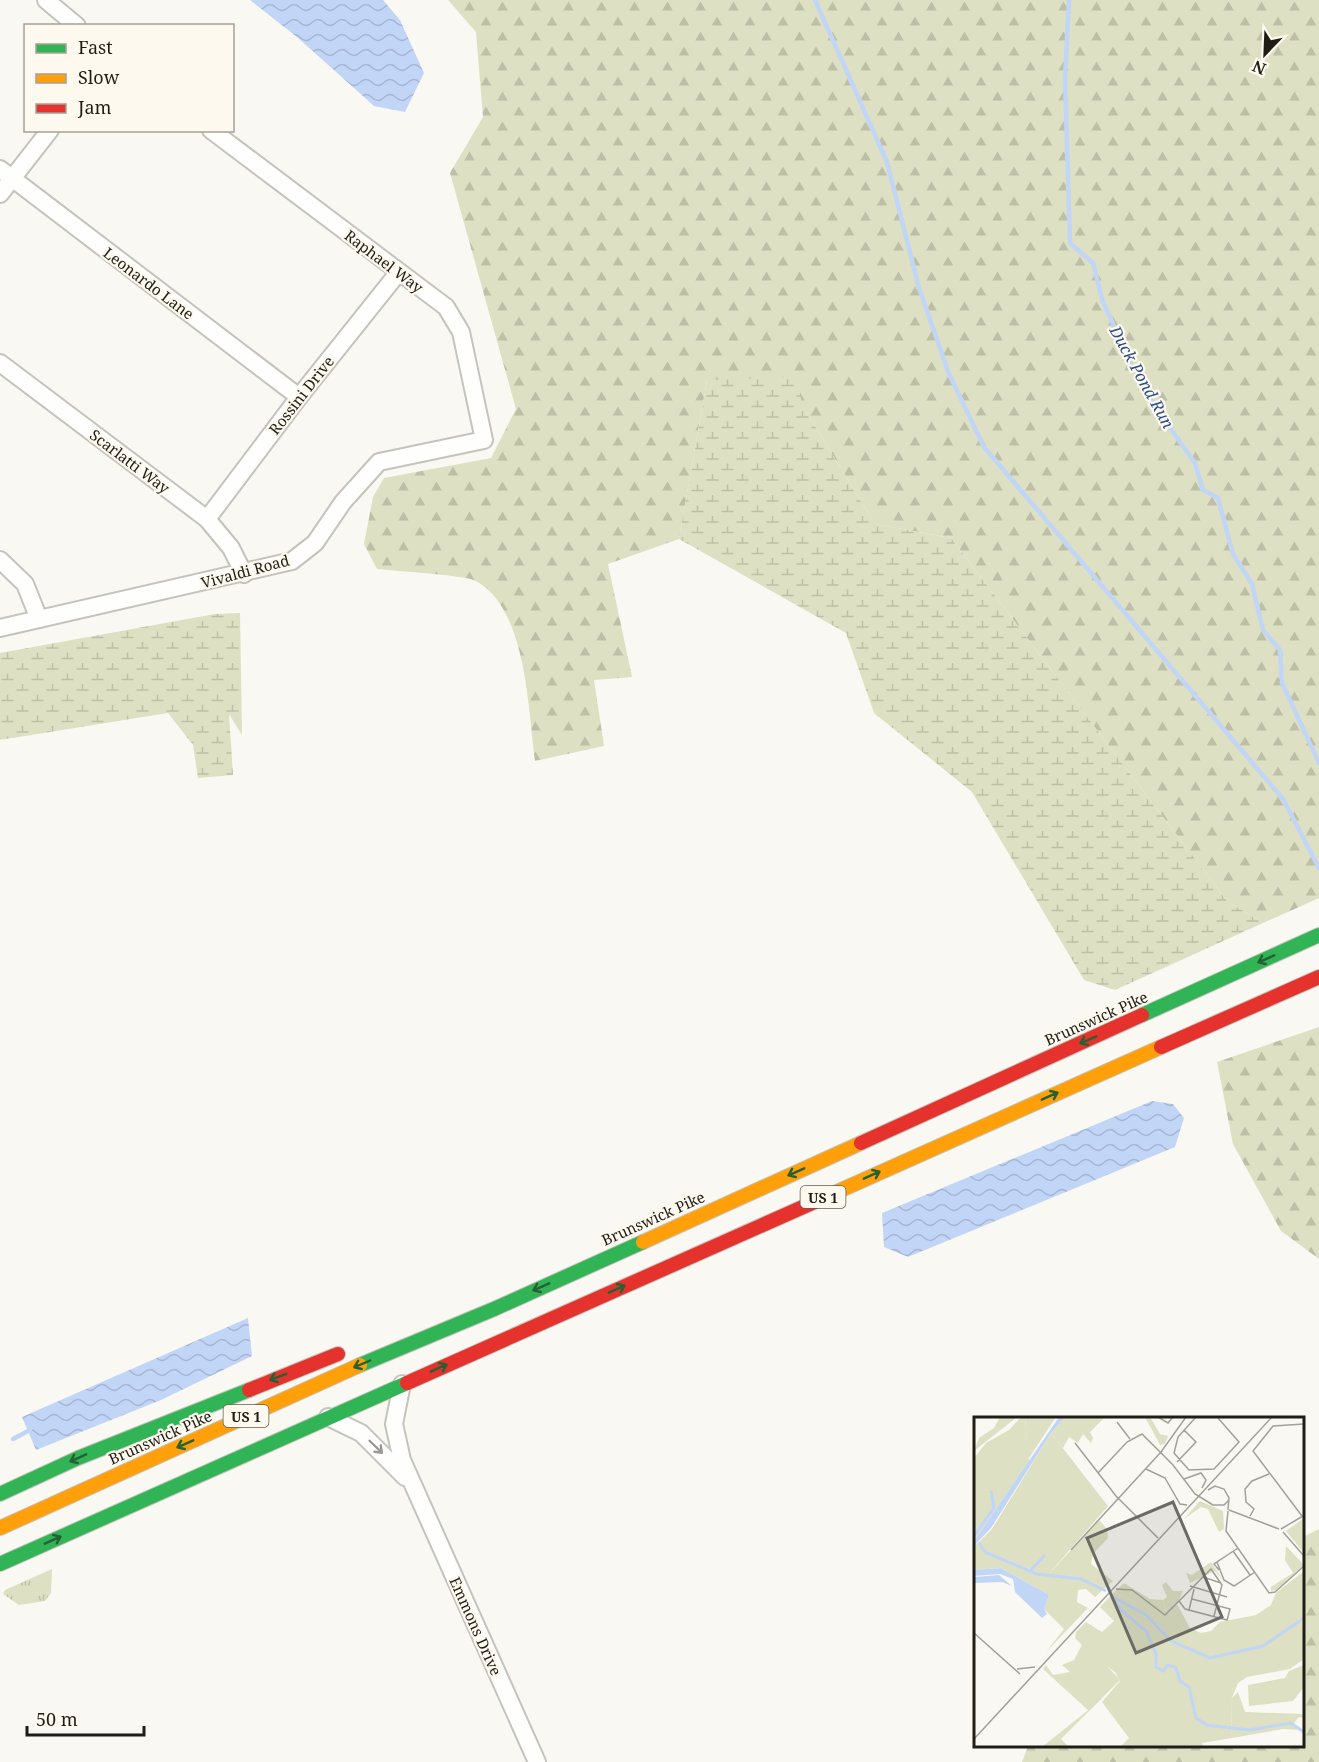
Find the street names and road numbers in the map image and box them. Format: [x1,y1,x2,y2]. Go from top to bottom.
street label: Raphael Way [341,225,428,297]
street label: Leonardo Lane [100,242,198,324]
street label: Rossini Drive [264,352,338,438]
street label: Scarlatti Way [86,425,174,498]
street label: Vivaldi Road [199,550,291,592]
street label: Brunswick Pike [1041,986,1151,1050]
street label: Brunswick Pike [598,1186,708,1250]
road number: US 1 [800,1186,846,1208]
street label: Brunswick Pike [105,1405,215,1469]
road number: US 1 [224,1405,268,1427]
street label: Emmons Drive [445,1573,507,1679]

